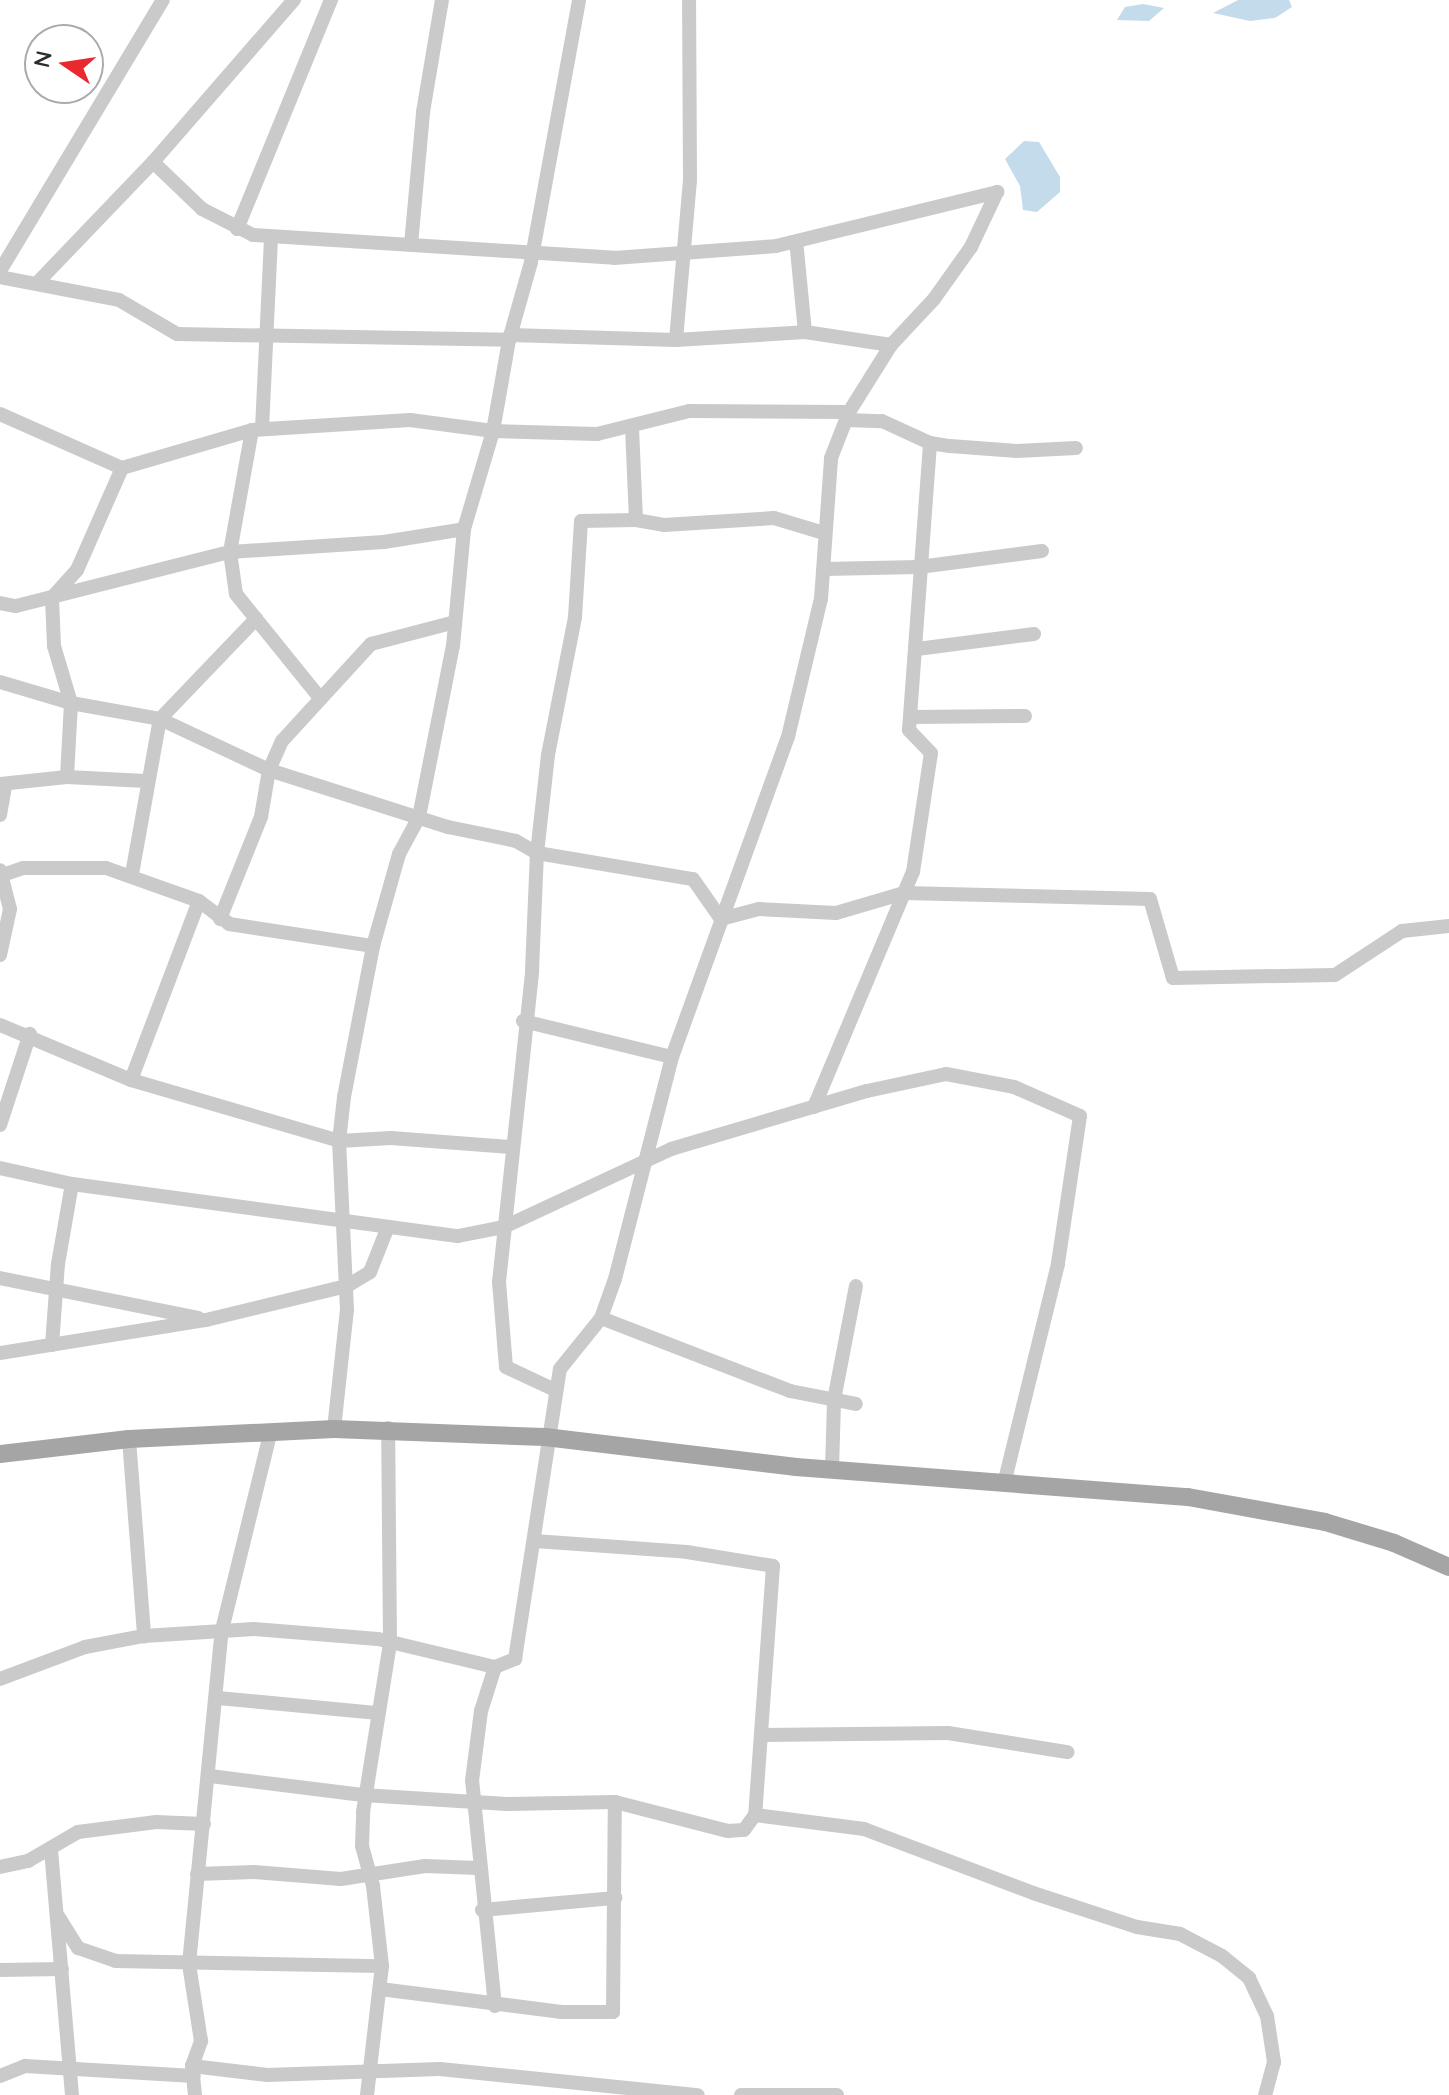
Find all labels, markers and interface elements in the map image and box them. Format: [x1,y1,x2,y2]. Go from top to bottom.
north arrow [24,24,104,104]
text: N [27,48,58,70]

